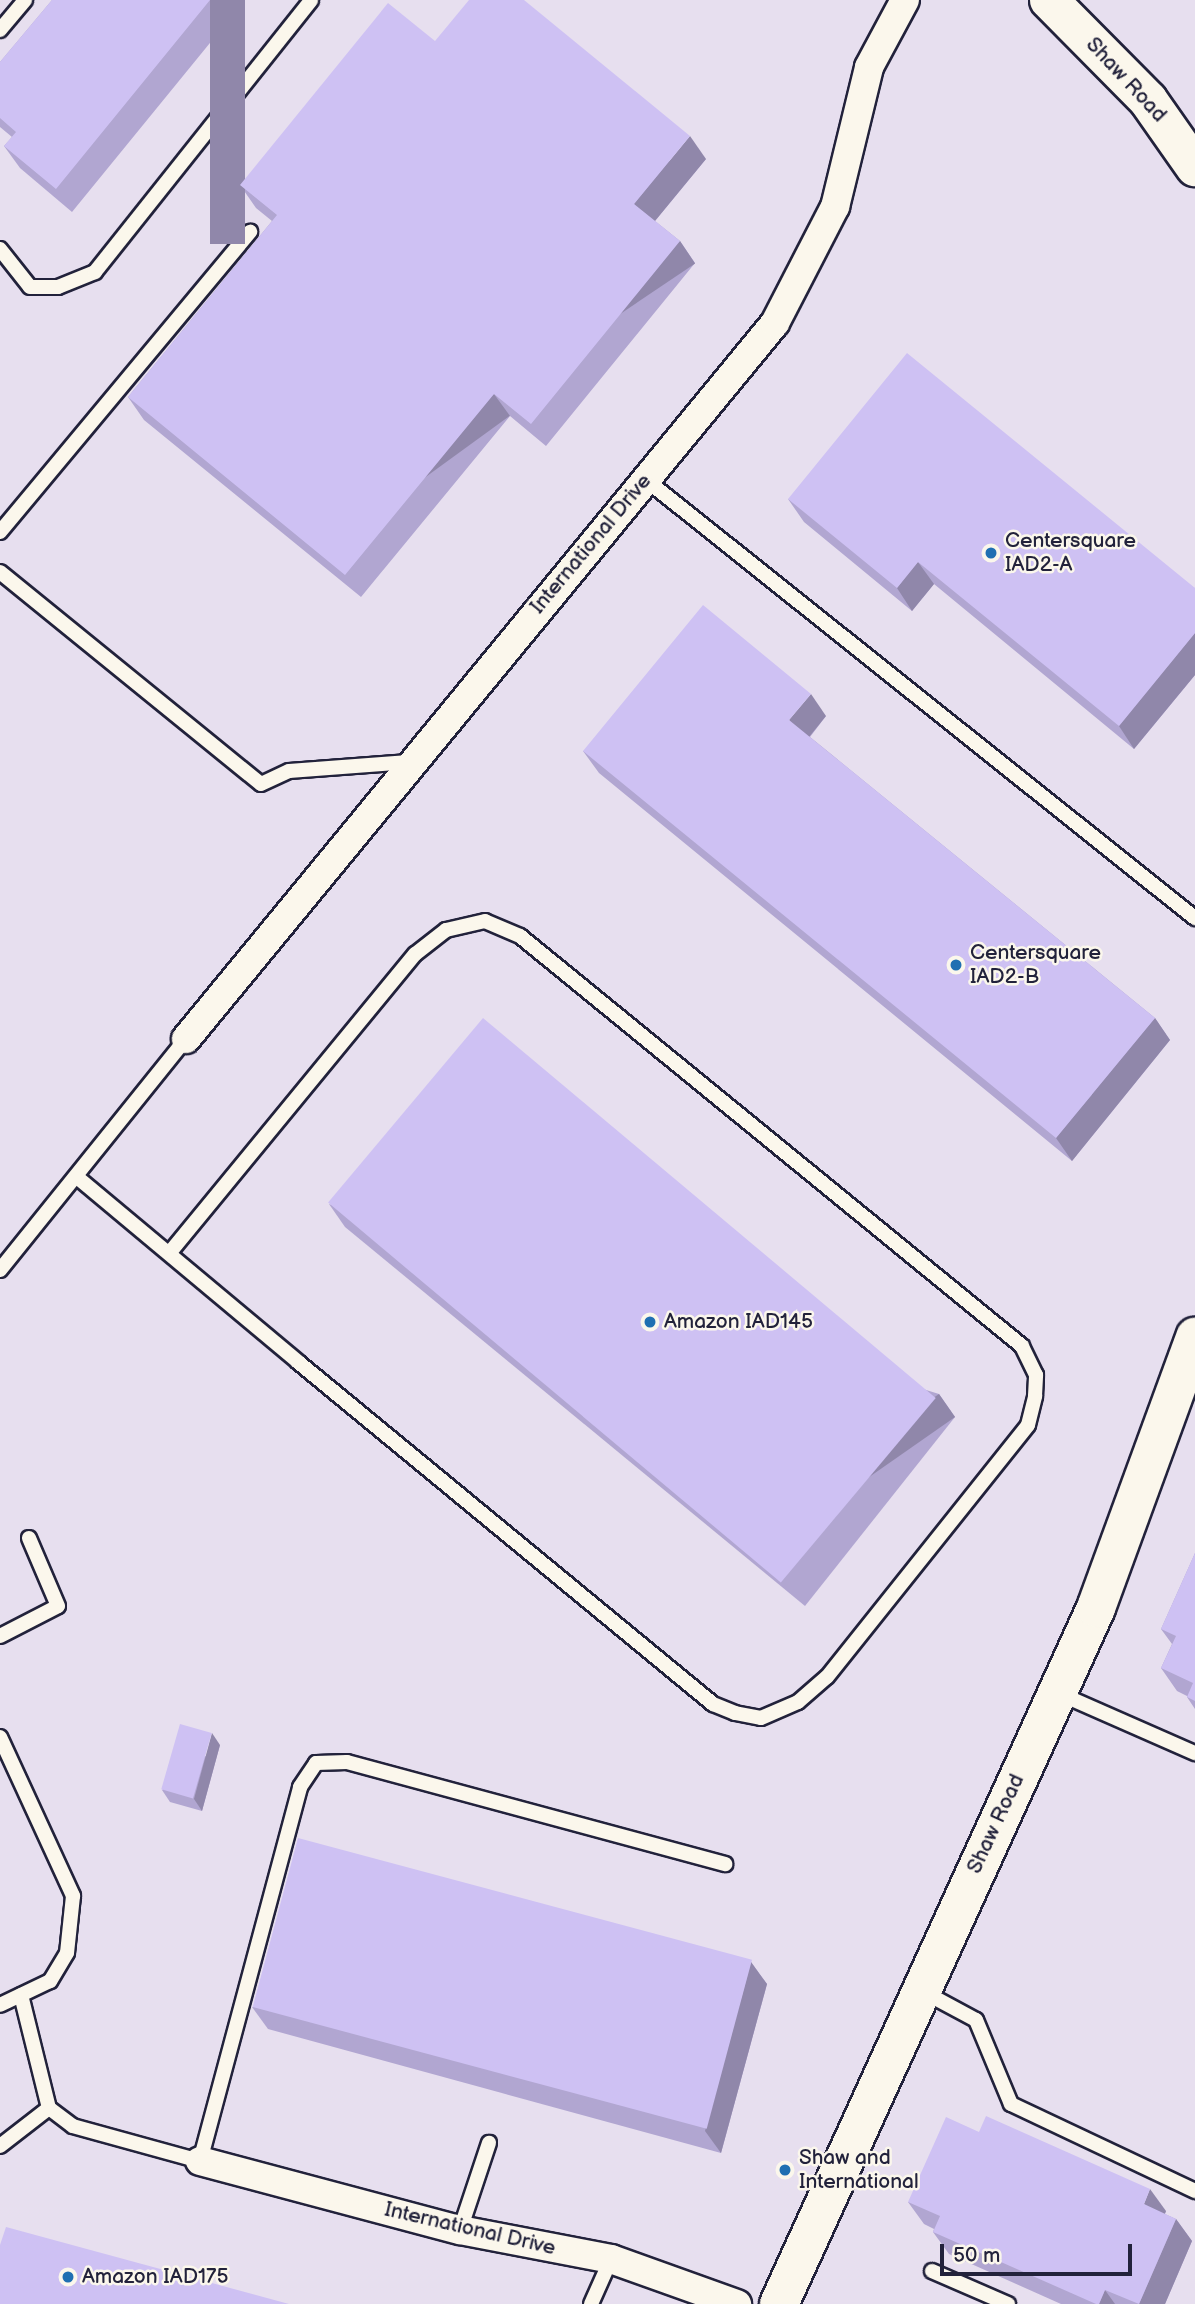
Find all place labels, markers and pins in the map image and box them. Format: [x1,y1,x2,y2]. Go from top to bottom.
place label: Centersquare IAD2-A [1005,528,1136,578]
marker: Centersquare IAD2-A [983,545,999,561]
place label: Centersquare IAD2-B [970,940,1101,990]
marker: Centersquare IAD2-B [948,957,964,973]
place label: Amazon IAD145 [664,1309,813,1335]
marker: Amazon IAD145 [642,1314,658,1330]
place label: Shaw and International [799,2145,919,2195]
marker: Shaw and International [777,2162,793,2178]
place label: Amazon IAD175 [82,2264,228,2290]
marker: Amazon IAD175 [60,2269,76,2285]

